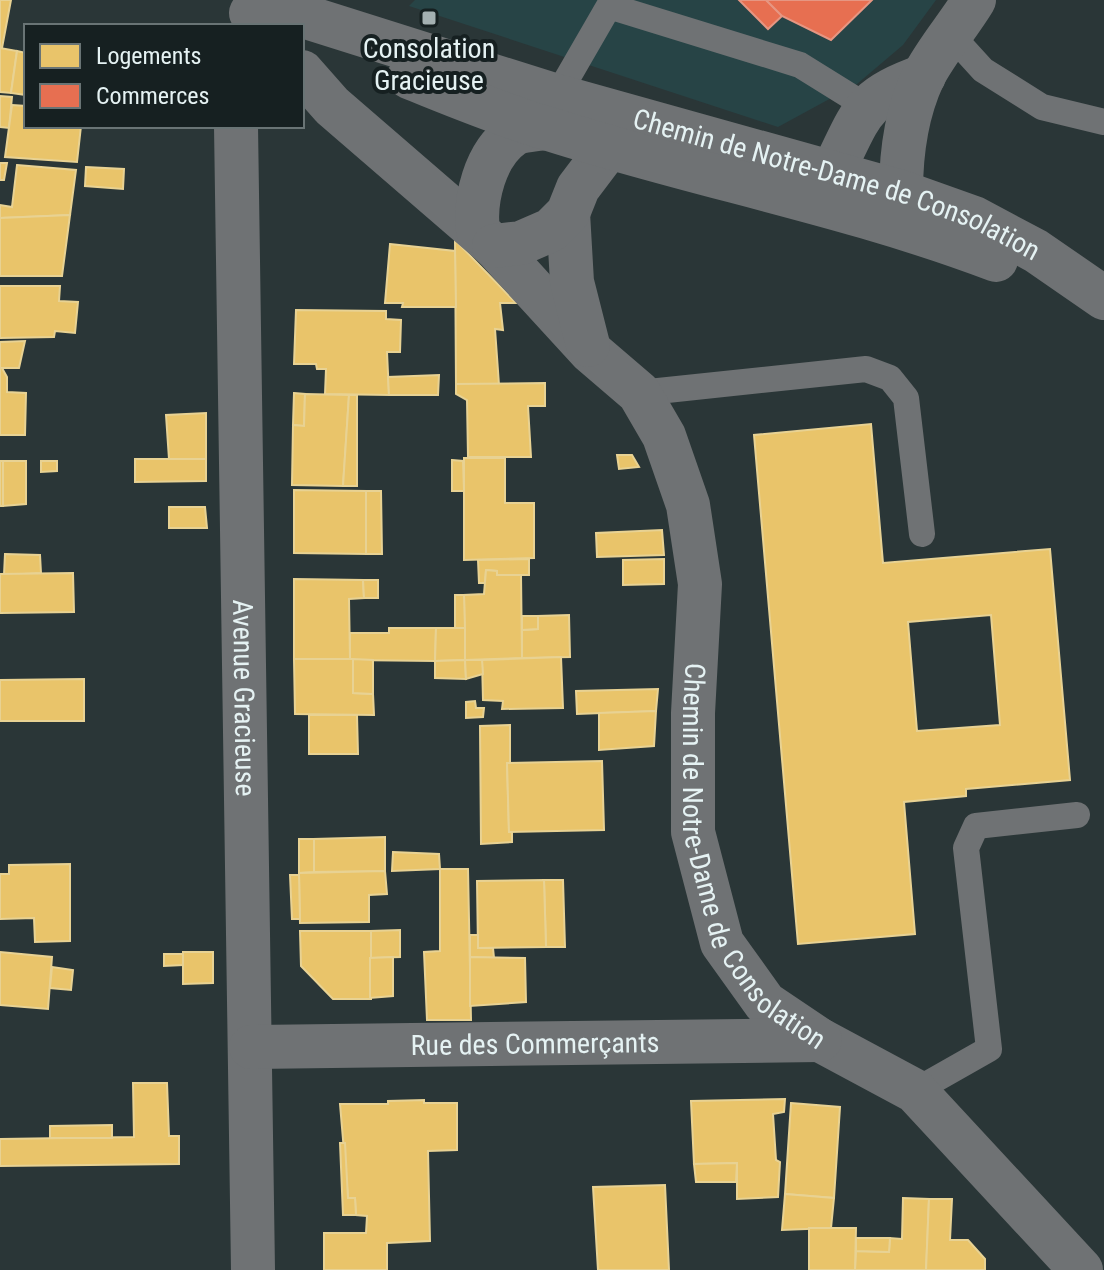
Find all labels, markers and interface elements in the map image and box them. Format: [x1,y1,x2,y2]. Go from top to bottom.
marker: Consolation Gracieuse [420,9,438,27]
legend [24,24,304,128]
place label: Consolation Gracieuse [363,32,495,97]
text: Logements [96,42,202,70]
text: Commerces [96,82,209,110]
street label: Chemin de Notre-Dame de Consolation [629,102,1046,267]
street label: Avenue Gracieuse [227,599,262,797]
street label: Chemin de Notre-Dame de Consolation [677,662,832,1056]
street label: Rue des Commerçants [410,1025,660,1062]

